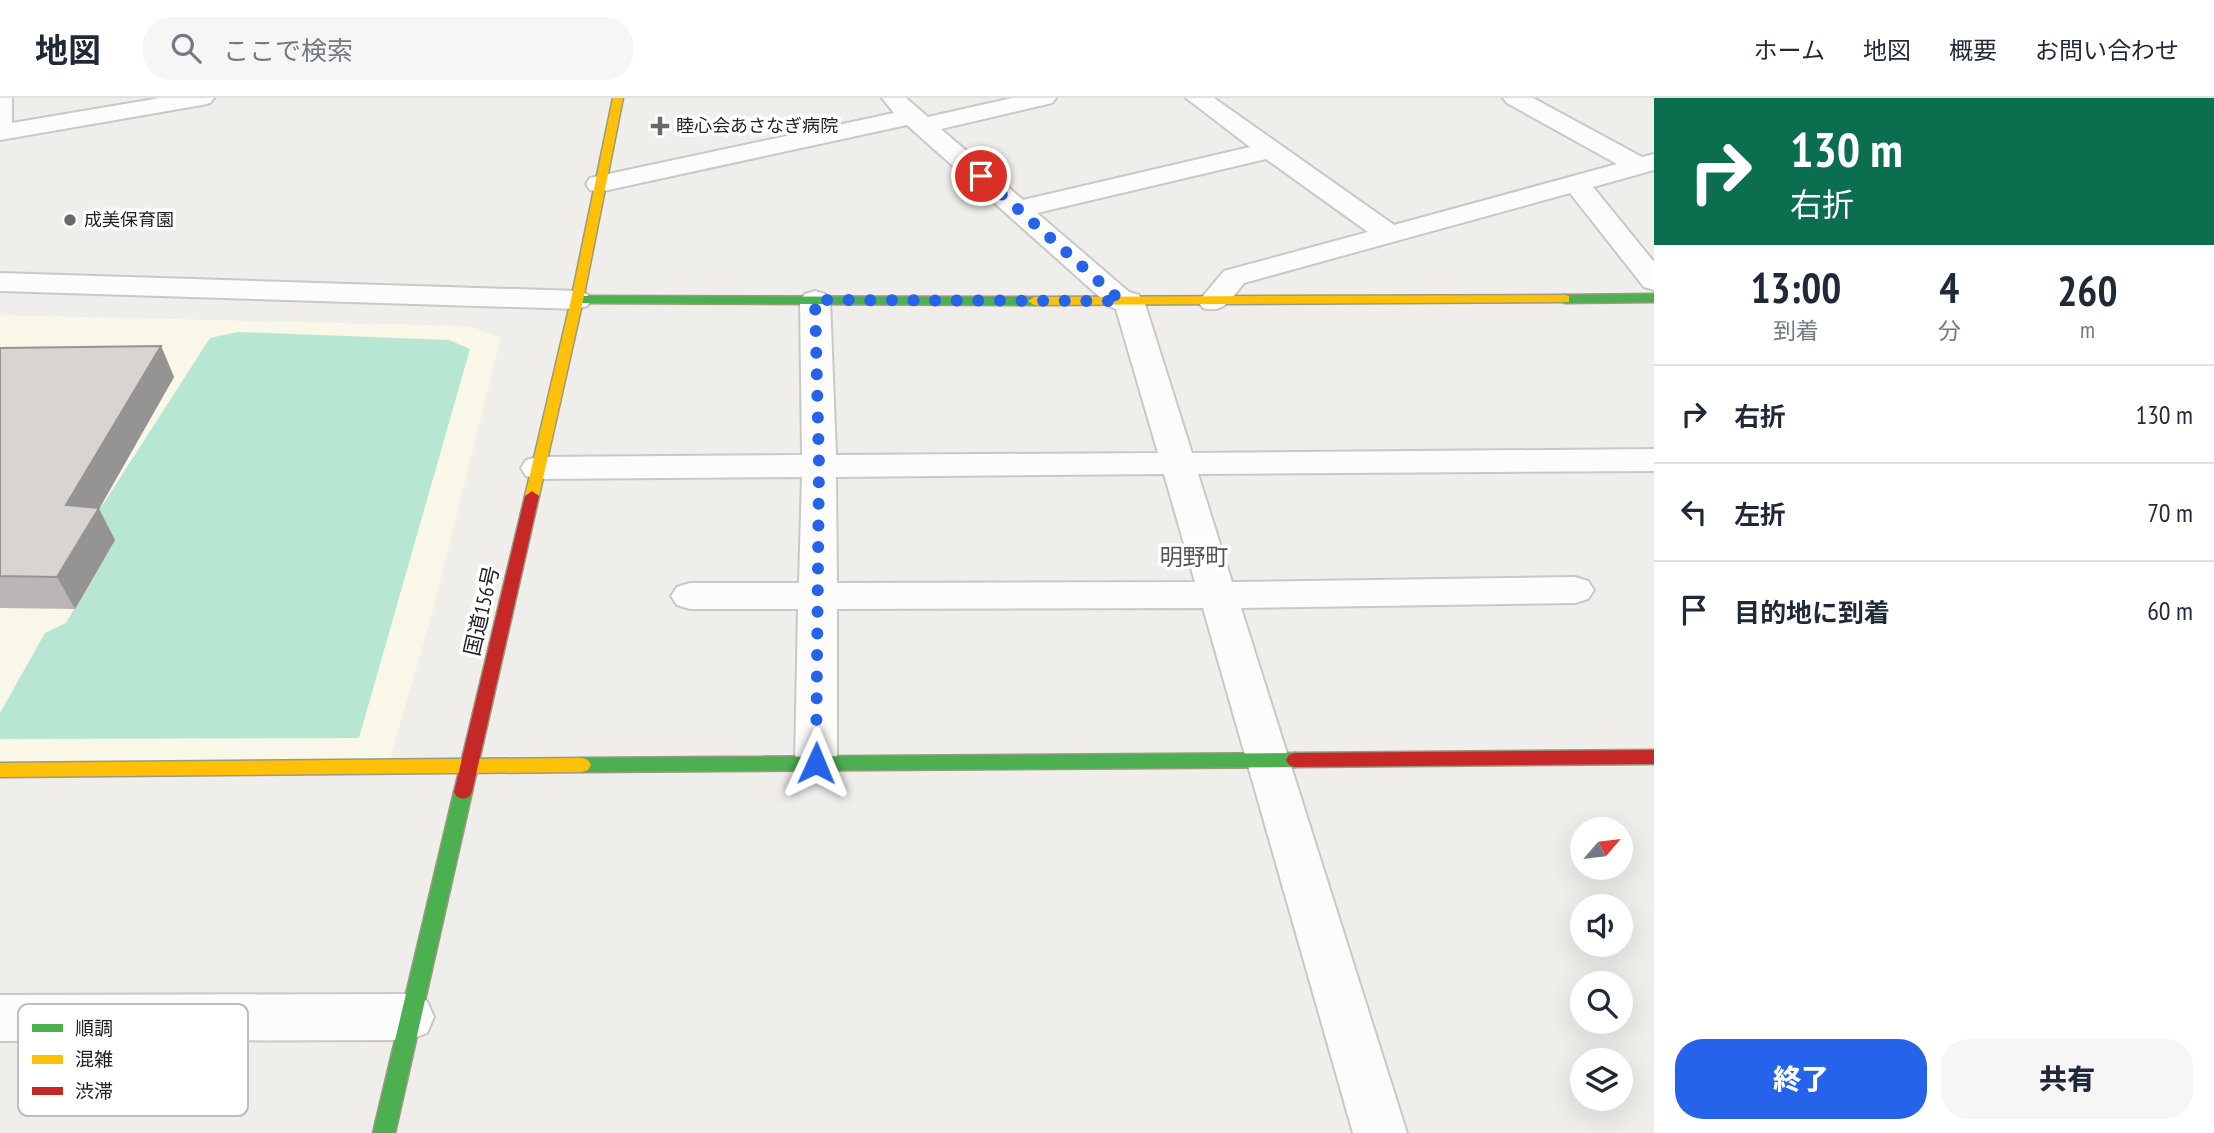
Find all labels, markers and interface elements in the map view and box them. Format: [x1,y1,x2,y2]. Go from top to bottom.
search box [143,17,633,80]
text: 地図 [35,28,101,71]
icon: search [167,29,205,67]
text: ここで検索 [223,34,353,67]
text: ホーム [1754,35,1825,66]
text: 地図 [1863,35,1911,66]
text: 概要 [1949,35,1997,66]
text: お問い合わせ [2035,35,2179,66]
place label: 睦心会あさなぎ病院 [676,114,838,137]
marker: 睦心会あさなぎ病院 [650,116,670,136]
text: 130 m [1790,117,1903,181]
icon: right [1675,126,1766,217]
pin [951,146,1011,206]
icon: arrive [962,157,1000,195]
text: 右折 [1790,183,1854,225]
place label: 成美保育園 [84,208,174,231]
marker: 成美保育園 [62,212,78,228]
text: 13:00 [1750,260,1841,315]
text: 4 [1939,260,1959,315]
text: 260 [2057,263,2118,318]
text: m [2080,315,2095,344]
text: 到着 [1773,316,1819,345]
text: 分 [1938,316,1961,345]
icon: right [1675,395,1713,433]
text: 130 m [2135,398,2193,431]
text: 右折 [1734,400,1786,433]
icon: left [1675,493,1713,531]
text: 70 m [2147,496,2193,529]
text: 左折 [1734,498,1786,531]
district label: 明野町 [1160,542,1229,571]
street label: 国道156号 [458,563,505,658]
icon: arrive [1675,591,1713,629]
text: 60 m [2147,594,2193,627]
text: 目的地に到着 [1734,596,1890,629]
position arrow [779,726,853,800]
north arrow [1570,817,1633,880]
map controls [1570,817,1633,1111]
button: sound [1570,894,1633,957]
button: search [1570,971,1633,1034]
legend [18,1004,248,1116]
text: 順調 [75,1016,113,1040]
button: 終了 [1675,1039,1927,1119]
button: 共有 [1941,1039,2193,1119]
text: 混雑 [75,1047,113,1071]
button: layers [1570,1048,1633,1111]
text: 渋滞 [75,1079,113,1103]

